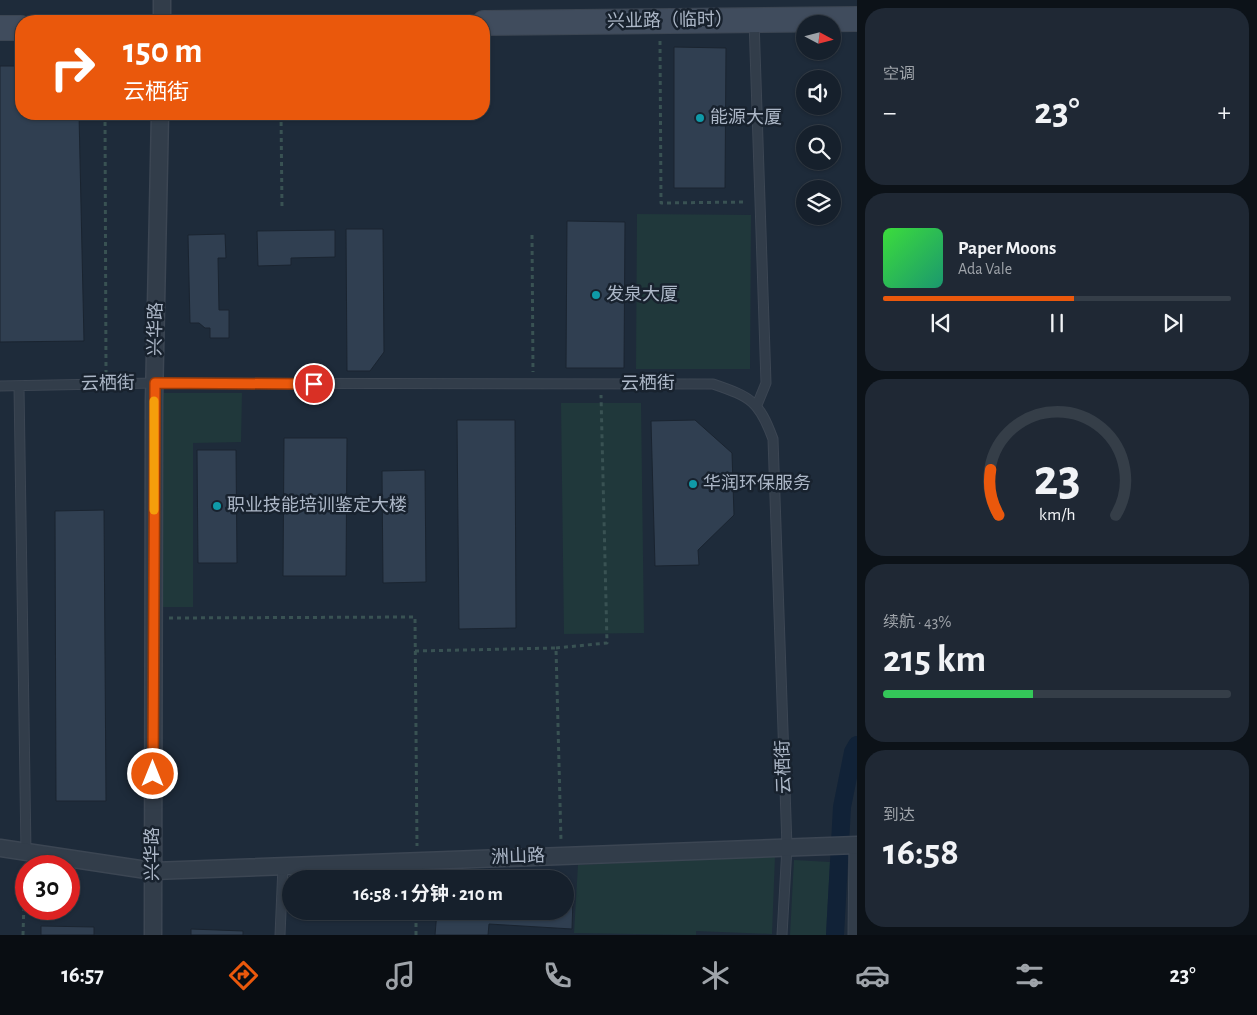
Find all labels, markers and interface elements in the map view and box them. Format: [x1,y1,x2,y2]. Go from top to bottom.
street label: 兴业路（临时） [607,9,733,31]
north arrow [796,15,841,60]
map controls [796,15,841,225]
text: 150 m [123,34,203,69]
icon: right [40,35,105,100]
text: 空调 [883,66,915,82]
button: sound [796,70,841,115]
text: 云栖街 [123,81,189,103]
text: 23° [1034,93,1080,131]
text: − [883,99,896,127]
text: + [1218,99,1231,127]
place label: 能源大厦 [710,107,782,127]
marker: 能源大厦 [694,112,706,124]
button: search [796,125,841,170]
button: layers [796,180,841,225]
text: Paper Moons [958,239,1056,258]
text: Ada Vale [958,261,1012,277]
place label: 发泉大厦 [606,284,678,304]
marker: 发泉大厦 [590,289,602,301]
street label: 兴华路 [145,302,165,356]
icon: previous [927,309,955,337]
icon: pause [1043,309,1071,337]
icon: next [1159,309,1187,337]
pin [293,363,335,405]
icon: arrive [300,370,328,398]
street label: 云栖街 [81,373,135,393]
street label: 云栖街 [621,373,675,393]
text: 23 [1034,452,1080,504]
place label: 华润环保服务 [703,473,811,493]
marker: 华润环保服务 [687,478,699,490]
place label: 职业技能培训鉴定大楼 [227,495,407,515]
marker: 职业技能培训鉴定大楼 [211,500,223,512]
text: km/h [1039,506,1075,524]
text: 续航 · 43% [883,614,951,630]
text: 215 km [883,641,986,679]
street label: 云栖街 [772,740,794,794]
position arrow [126,747,178,799]
text: 到达 [883,807,915,823]
street label: 兴华路 [142,827,162,881]
text: 16:58 [883,834,959,872]
street label: 洲山路 [491,845,545,867]
speed limit sign: 30 [15,855,80,920]
text: 16:58 · 1 分钟 · 210 m [353,885,503,904]
icon: directions [226,958,261,993]
icon: music [383,958,418,993]
icon: phone [540,958,575,993]
icon: climate [698,958,733,993]
icon: car [855,958,890,993]
icon: filters [1012,958,1047,993]
text: 16:57 [61,964,104,986]
text: 23° [1169,964,1196,986]

